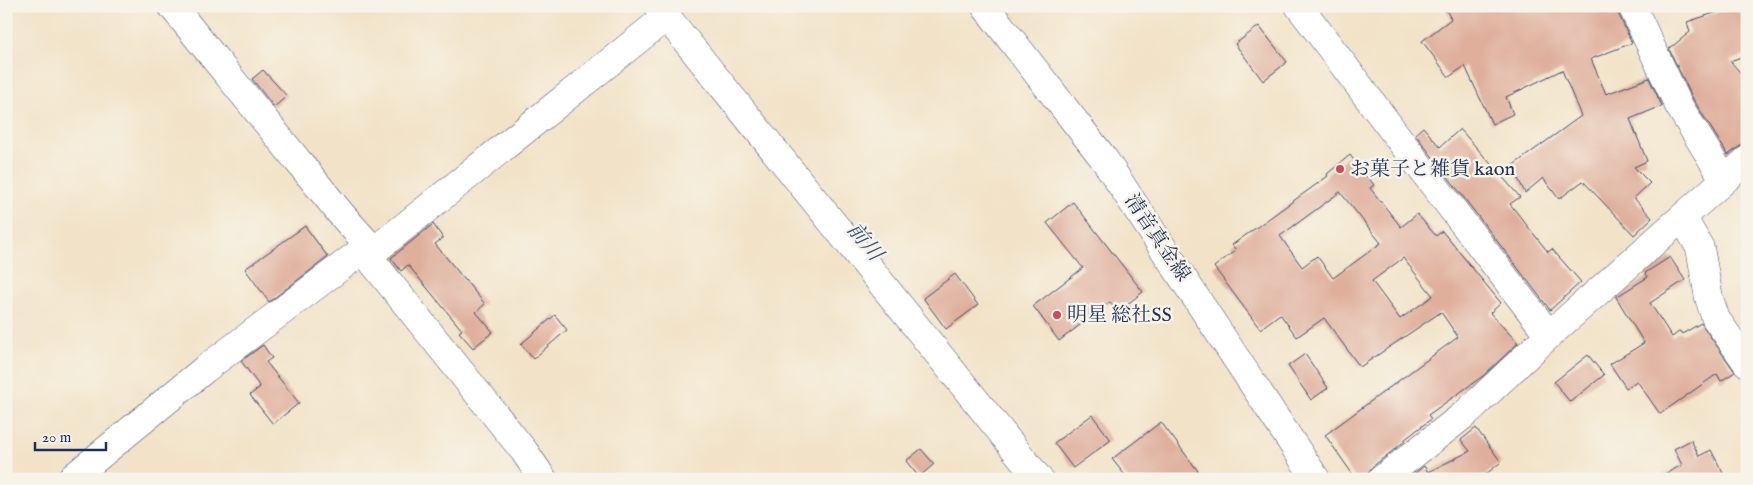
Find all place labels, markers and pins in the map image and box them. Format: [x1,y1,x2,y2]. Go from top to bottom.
place label: お菓子と雑貨 kaon [1350,157,1515,182]
marker: お菓子と雑貨 kaon [1334,163,1346,175]
place label: 明星 総社SS [1067,303,1172,328]
marker: 明星 総社SS [1051,309,1063,321]

